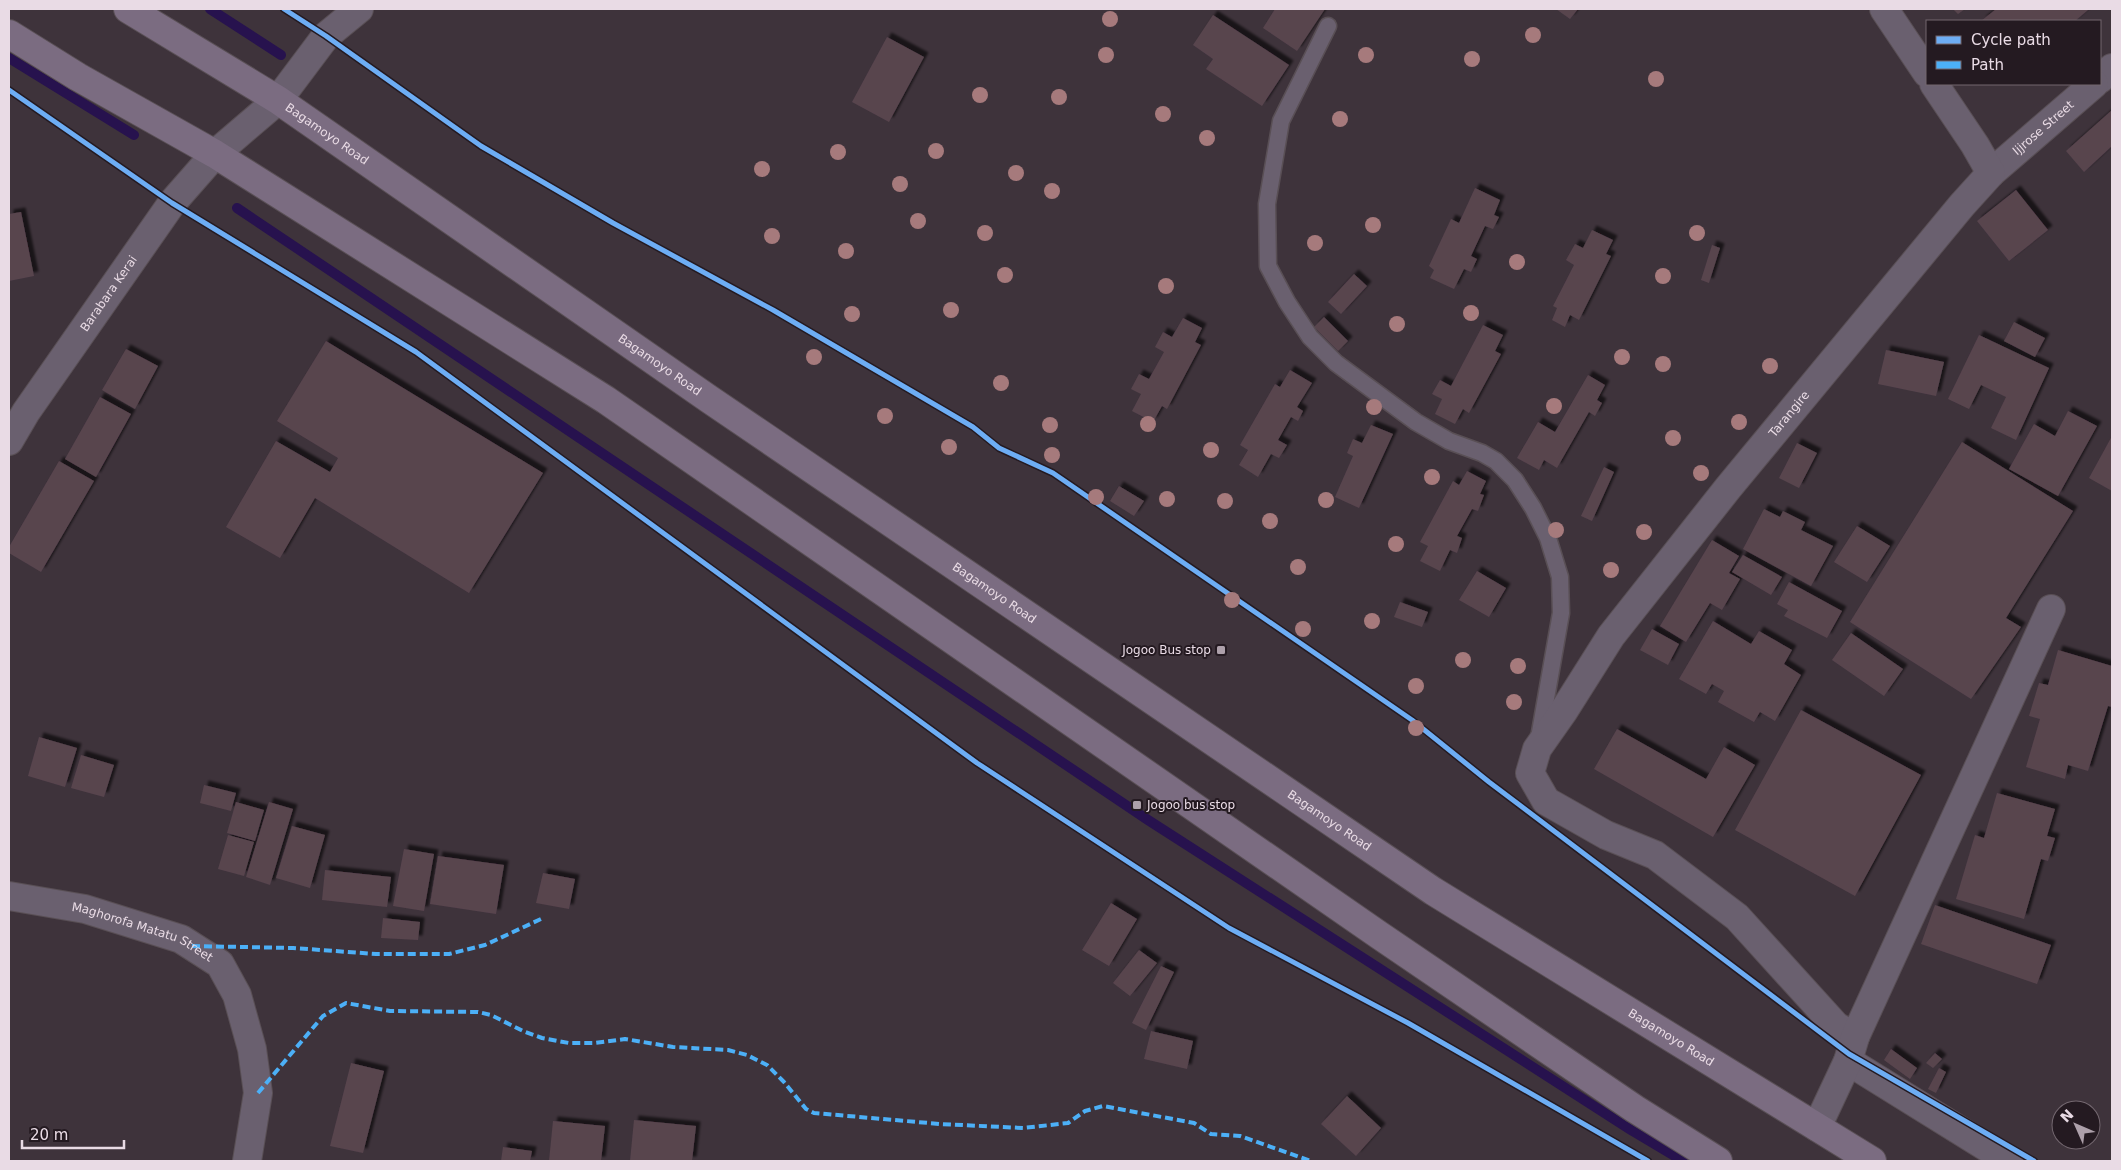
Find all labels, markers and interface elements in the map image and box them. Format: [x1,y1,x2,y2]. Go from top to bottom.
legend [1926,20,2101,85]
text: Cycle path [1971,31,2051,49]
text: Path [1971,56,2004,74]
street label: Ijjrose Street [2010,97,2077,158]
street label: Bagamoyo Road [283,100,371,168]
street label: Barabara Kerai [77,253,140,334]
street label: Bagamoyo Road [615,331,704,398]
street label: Tarangire [1765,388,1812,441]
street label: Bagamoyo Road [950,560,1039,626]
place label: Jogoo Bus stop [1121,643,1211,657]
marker: Jogoo Bus stop [1215,644,1227,656]
street label: Bagamoyo Road [1285,787,1374,854]
place label: Jogoo bus stop [1146,798,1235,812]
marker: Jogoo bus stop [1131,799,1143,811]
street label: Maghorofa Matatu Street [71,900,216,965]
street label: Bagamoyo Road [1626,1006,1717,1069]
north arrow [2051,1100,2101,1150]
text: N [2057,1106,2077,1126]
scale bar [22,1118,125,1150]
text: 20 m [30,1126,68,1144]

